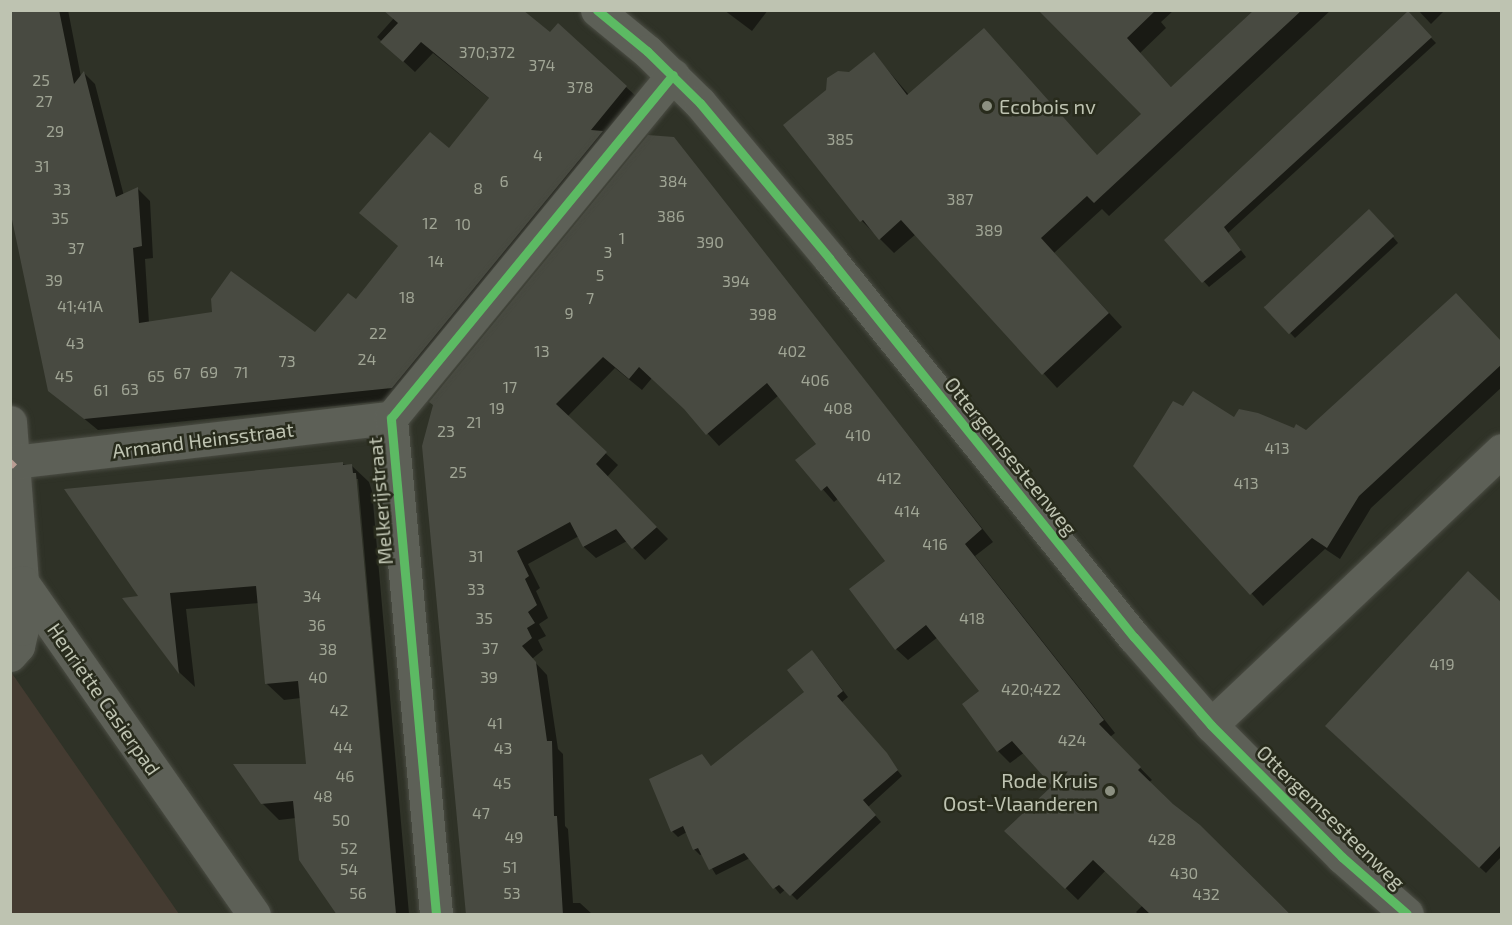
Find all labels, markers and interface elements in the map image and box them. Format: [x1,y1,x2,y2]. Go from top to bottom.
house number: 370;372 [459,42,515,62]
house number: 374 [529,55,555,75]
house number: 25 [32,70,50,90]
house number: 378 [567,77,593,97]
house number: 27 [35,91,53,111]
place label: Ecobois nv [999,94,1096,118]
marker: Ecobois nv [980,99,994,113]
house number: 29 [46,121,64,141]
house number: 385 [826,129,854,149]
house number: 4 [533,145,543,165]
house number: 31 [34,156,50,176]
house number: 6 [499,171,509,191]
house number: 384 [659,171,687,191]
house number: 8 [473,178,483,198]
house number: 33 [53,179,71,199]
house number: 387 [947,189,973,209]
house number: 386 [657,206,685,226]
house number: 35 [51,208,69,228]
house number: 12 [422,213,438,233]
house number: 10 [455,214,471,234]
house number: 389 [975,220,1003,240]
house number: 1 [619,228,625,248]
house number: 390 [696,232,724,252]
house number: 37 [67,238,85,258]
house number: 3 [604,242,612,262]
house number: 14 [428,251,444,271]
house number: 5 [596,265,604,285]
house number: 39 [45,270,63,290]
house number: 394 [722,271,750,291]
house number: 18 [399,287,415,307]
house number: 7 [586,288,594,308]
house number: 41;41A [57,296,103,316]
house number: 9 [564,303,574,323]
house number: 398 [749,304,777,324]
house number: 22 [369,323,387,343]
house number: 43 [66,333,84,353]
house number: 13 [534,341,550,361]
house number: 402 [778,341,806,361]
house number: 24 [358,349,376,369]
house number: 73 [278,351,296,371]
house number: 69 [200,362,218,382]
house number: 71 [234,362,248,382]
house number: 67 [173,363,191,383]
house number: 45 [55,366,73,386]
house number: 65 [147,366,165,386]
house number: 406 [801,370,829,390]
street label: Ottergemsesteenweg [940,372,1082,540]
house number: 17 [503,377,517,397]
house number: 63 [121,379,139,399]
house number: 61 [93,380,109,400]
house number: 19 [489,398,505,418]
house number: 408 [823,398,853,418]
house number: 21 [466,412,482,432]
street label: Armand Heinsstraat [111,417,295,463]
house number: 23 [437,421,455,441]
house number: 410 [845,425,871,445]
street label: Melkerijstraat [362,436,398,566]
house number: 413 [1264,438,1290,458]
house number: 25 [449,462,467,482]
house number: 412 [876,468,902,488]
house number: 413 [1233,473,1259,493]
house number: 414 [894,501,920,521]
house number: 416 [922,534,948,554]
house number: 31 [468,546,484,566]
house number: 33 [467,579,485,599]
house number: 34 [303,586,321,606]
house number: 35 [475,608,493,628]
house number: 418 [959,608,985,628]
house number: 36 [308,615,326,635]
street label: Henriette Casierpad [42,618,166,780]
house number: 37 [481,638,499,658]
house number: 38 [319,639,337,659]
house number: 419 [1429,654,1455,674]
house number: 40 [308,667,328,687]
house number: 39 [480,667,498,687]
house number: 420;422 [1001,679,1061,699]
house number: 42 [330,700,348,720]
house number: 41 [487,713,503,733]
house number: 424 [1058,730,1086,750]
house number: 44 [333,737,353,757]
house number: 43 [494,738,512,758]
street label: Ottergemsesteenweg [1252,740,1410,894]
house number: 46 [336,766,354,786]
place label: Rode Kruis Oost-Vlaanderen [943,768,1098,815]
house number: 45 [493,773,511,793]
marker: Rode Kruis Oost-Vlaanderen [1103,784,1117,798]
house number: 48 [313,786,333,806]
house number: 47 [472,803,490,823]
house number: 50 [332,810,350,830]
house number: 49 [505,827,523,847]
house number: 428 [1148,829,1176,849]
house number: 52 [340,838,358,858]
house number: 51 [503,857,517,877]
house number: 54 [340,859,358,879]
house number: 430 [1170,863,1198,883]
house number: 56 [349,883,367,903]
house number: 53 [503,883,521,903]
house number: 432 [1192,884,1220,904]

